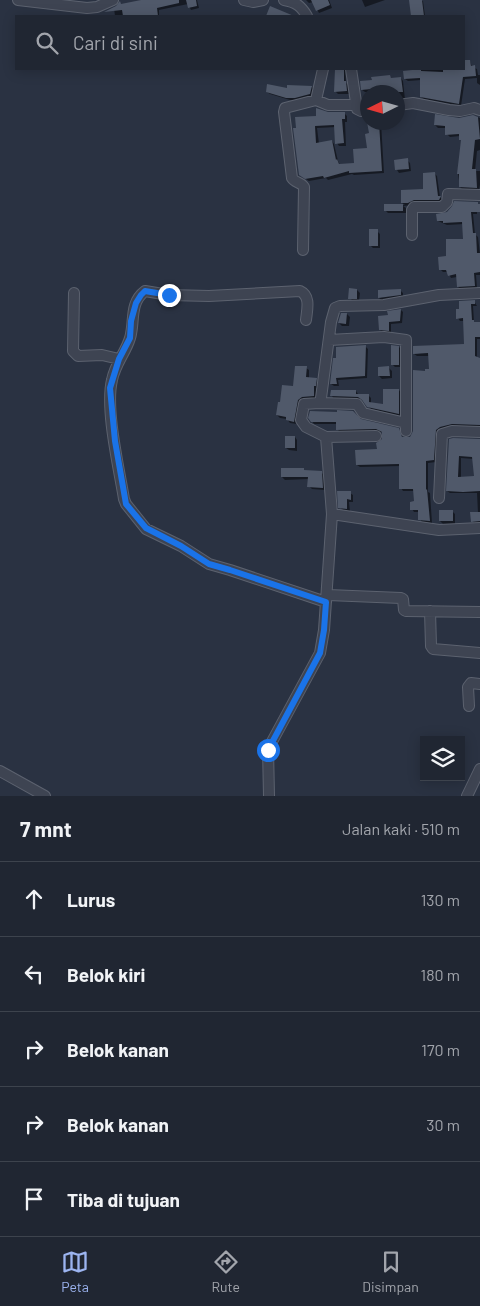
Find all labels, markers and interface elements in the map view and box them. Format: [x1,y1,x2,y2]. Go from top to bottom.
search box [15,15,465,70]
icon: search [33,29,61,57]
text: Cari di sini [73,31,158,54]
north arrow [360,85,405,130]
route end [158,284,181,307]
map controls [420,736,465,781]
button: layers [420,736,465,781]
route start [257,739,280,762]
text: 7 mnt [20,816,72,841]
text: Jalan kaki · 510 m [342,819,460,838]
icon: ahead [20,885,48,913]
text: Lurus [67,888,115,911]
text: 130 m [421,890,460,909]
icon: left [20,960,48,988]
text: Belok kiri [67,963,145,986]
text: 180 m [421,965,460,984]
icon: right [20,1035,48,1063]
text: Belok kanan [67,1038,169,1061]
text: 170 m [421,1040,460,1059]
icon: right [20,1110,48,1138]
text: Belok kanan [67,1113,169,1136]
text: 30 m [426,1115,460,1134]
icon: arrive [20,1185,48,1213]
text: Tiba di tujuan [67,1188,180,1211]
tab: Peta [61,1248,89,1295]
tab: Rute [212,1248,240,1295]
tab: Disimpan [362,1248,419,1295]

